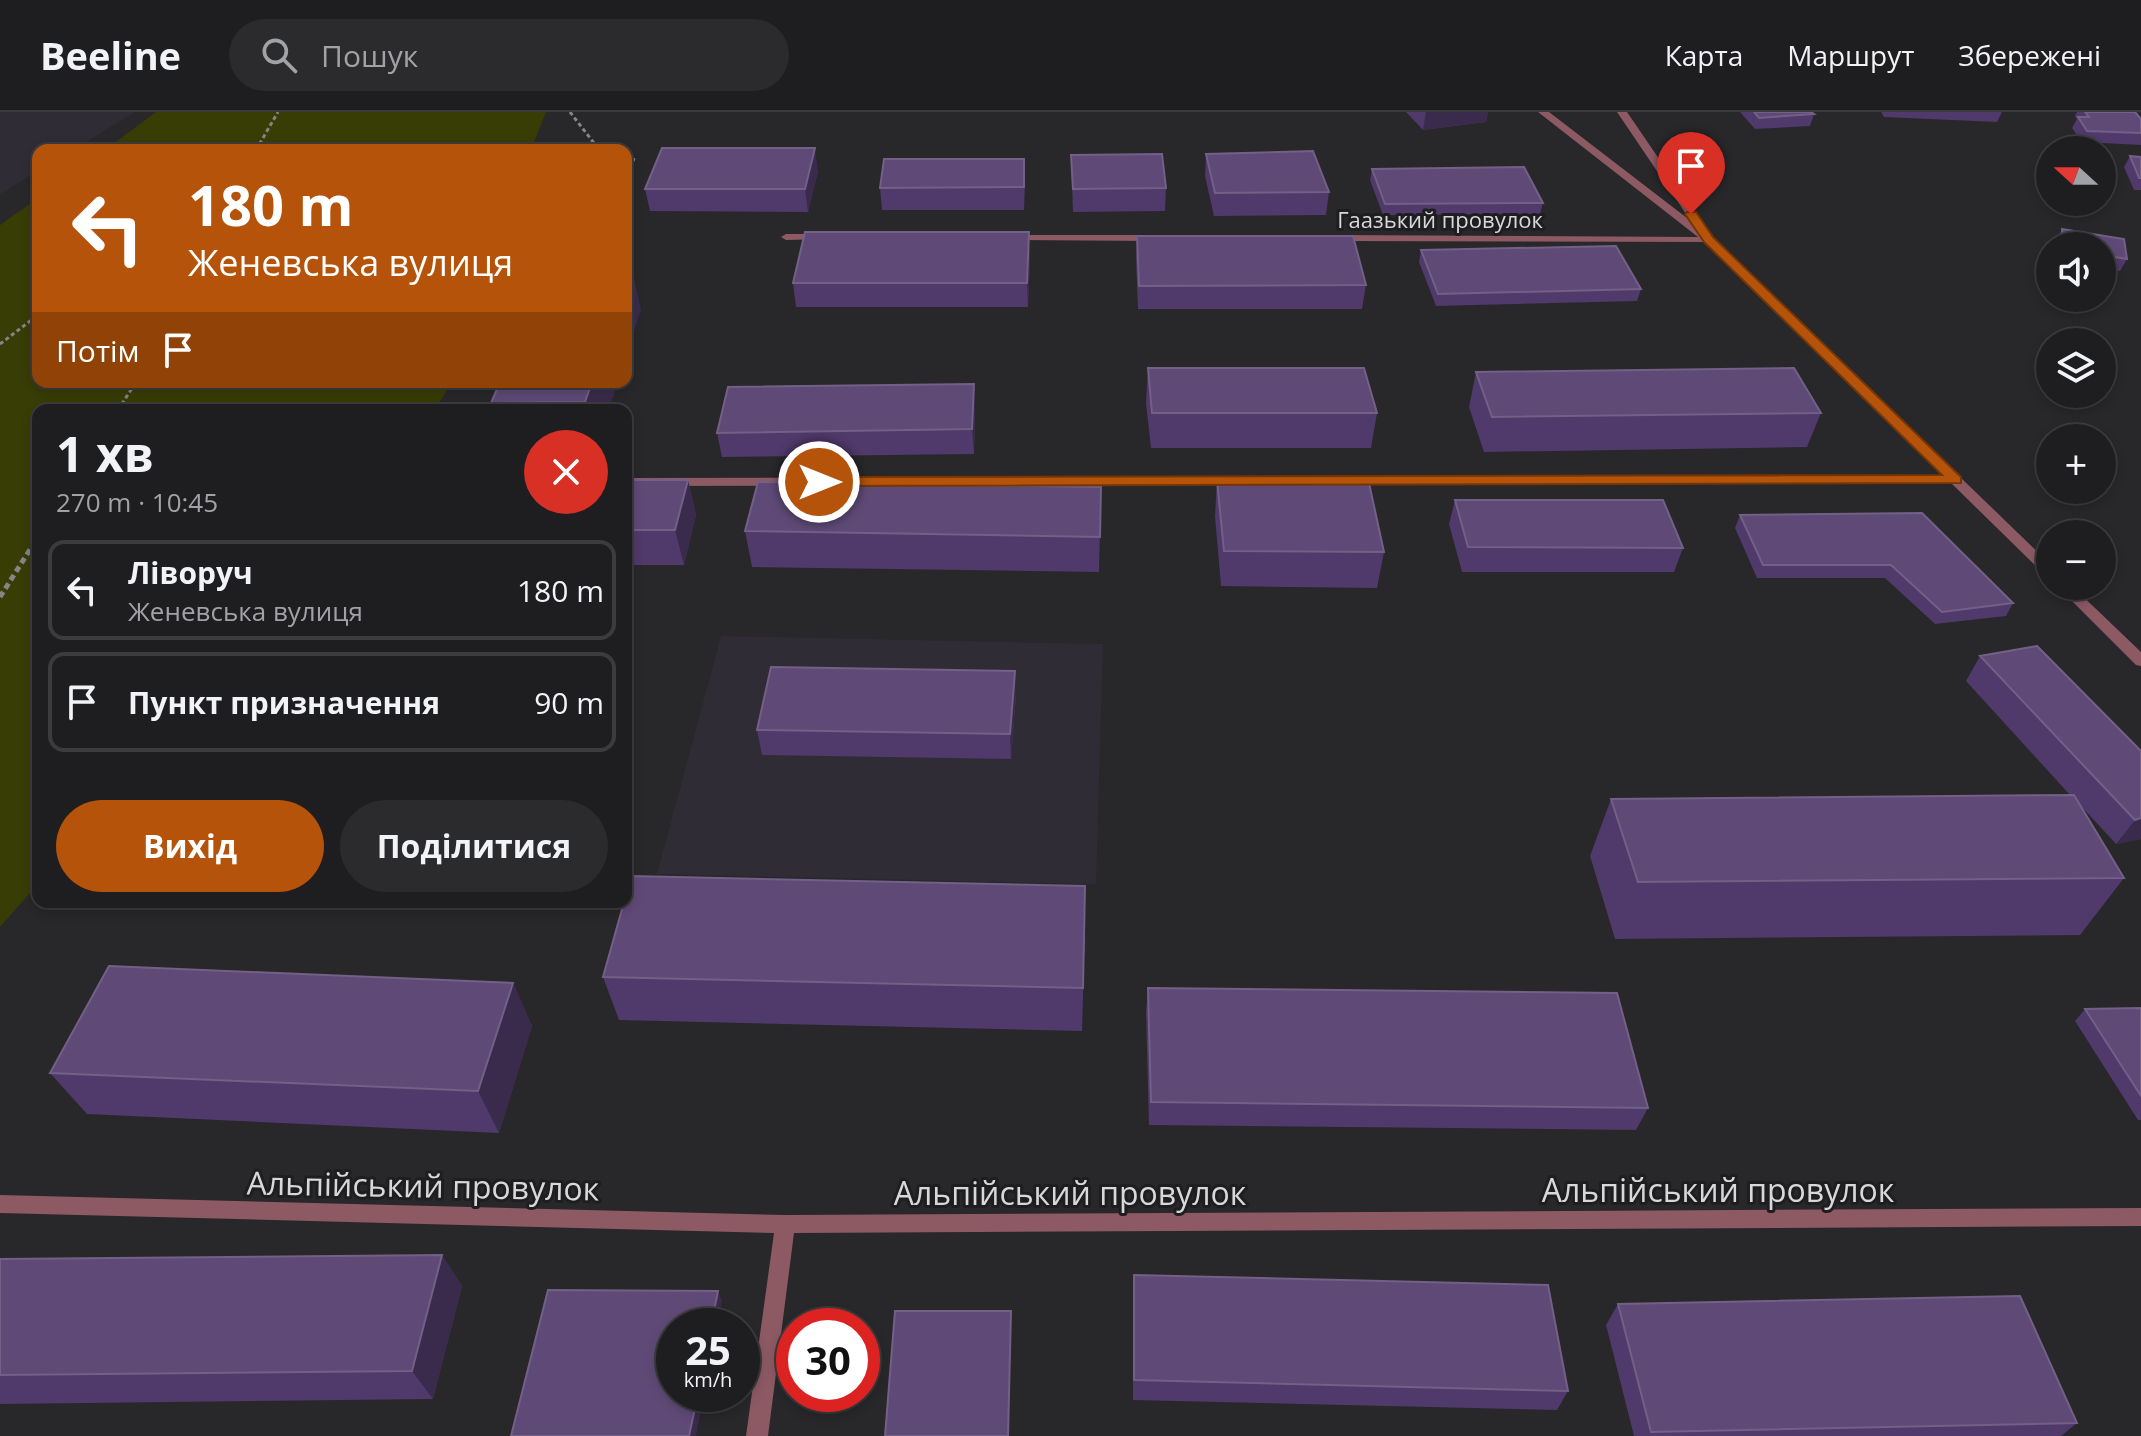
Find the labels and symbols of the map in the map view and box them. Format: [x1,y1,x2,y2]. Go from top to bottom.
pin [1657,132,1725,214]
north arrow [2036,136,2116,216]
street label: Гаазький провулок [1337,204,1544,234]
position arrow [777,440,861,524]
street label: Альпійський провулок [246,1160,600,1210]
street label: Альпійський провулок [1542,1168,1895,1211]
street label: Альпійський провулок [894,1171,1247,1214]
speed limit sign: 30 [776,1308,880,1412]

